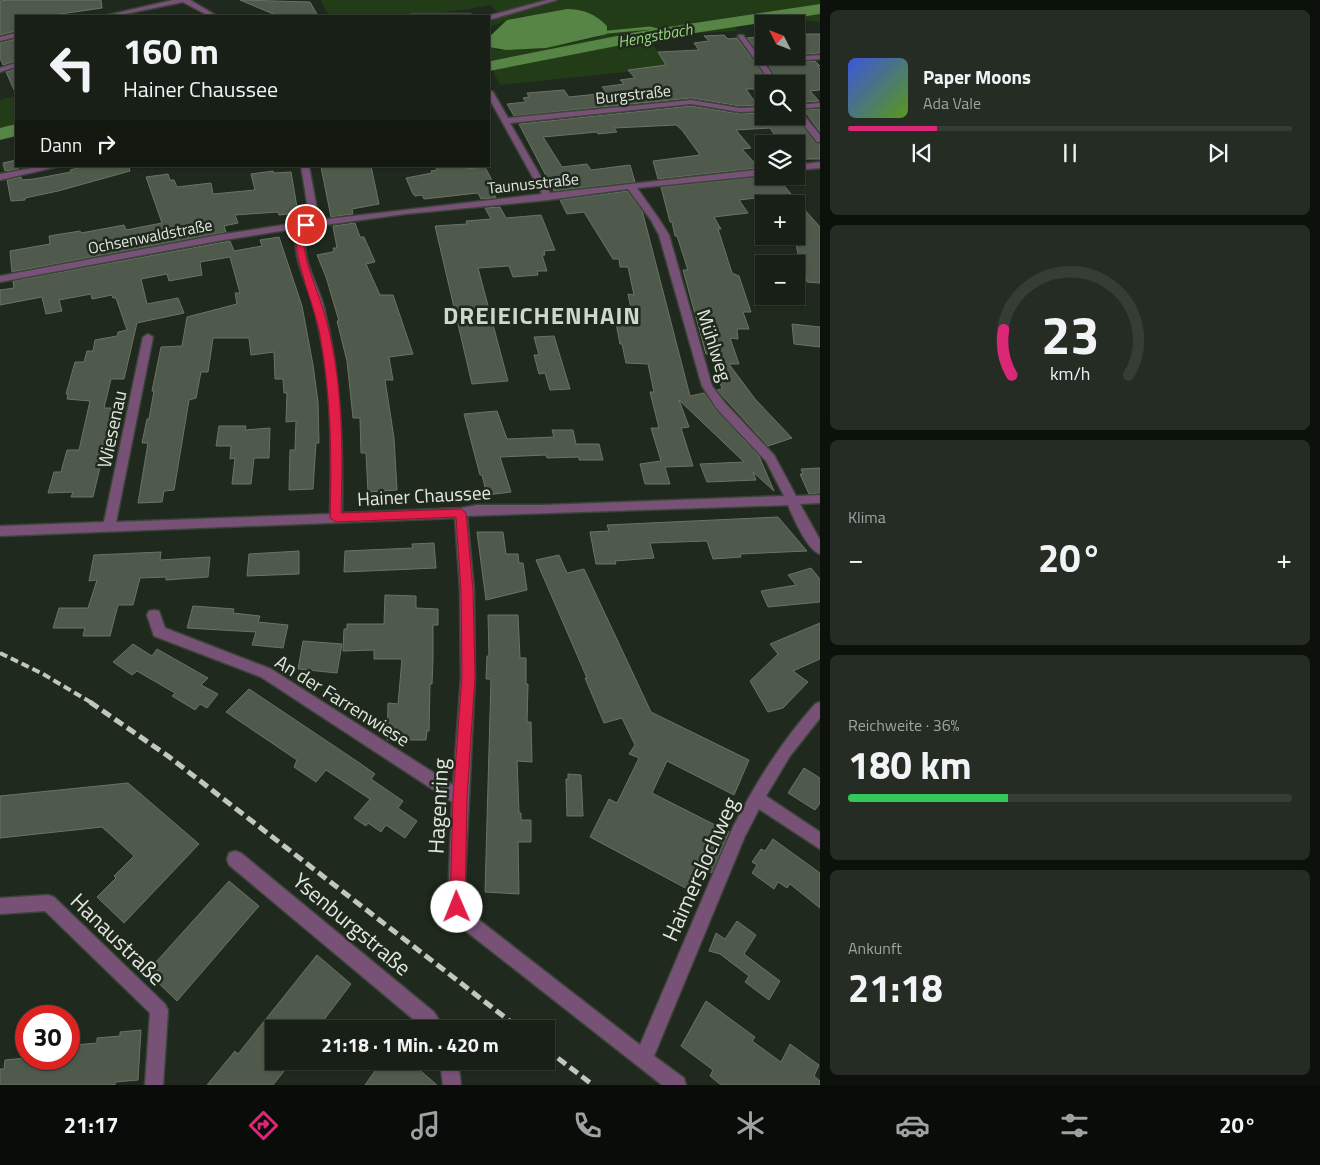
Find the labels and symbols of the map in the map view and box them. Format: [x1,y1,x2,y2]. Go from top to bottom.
north arrow [755,15,805,65]
water label: Hengstbach [616,16,695,53]
street label: Burgstraße [594,78,672,110]
street label: Taunusstraße [486,166,580,200]
pin [285,204,327,246]
street label: Ochsenwaldstraße [86,212,214,260]
district label: DREIEICHENHAIN [443,297,641,333]
street label: Mühlweg [690,305,740,385]
street label: Wiesenau [89,387,133,471]
street label: Hainer Chaussee [356,477,492,513]
street label: An der Farrenwiese [270,647,416,753]
street label: Hagenring [419,757,457,855]
street label: Haimerslochweg [653,791,747,947]
street label: Ysenburgstraße [285,864,419,984]
position arrow [430,880,482,932]
street label: Hanaustraße [63,885,173,993]
speed limit sign: 30 [15,1005,80,1070]

